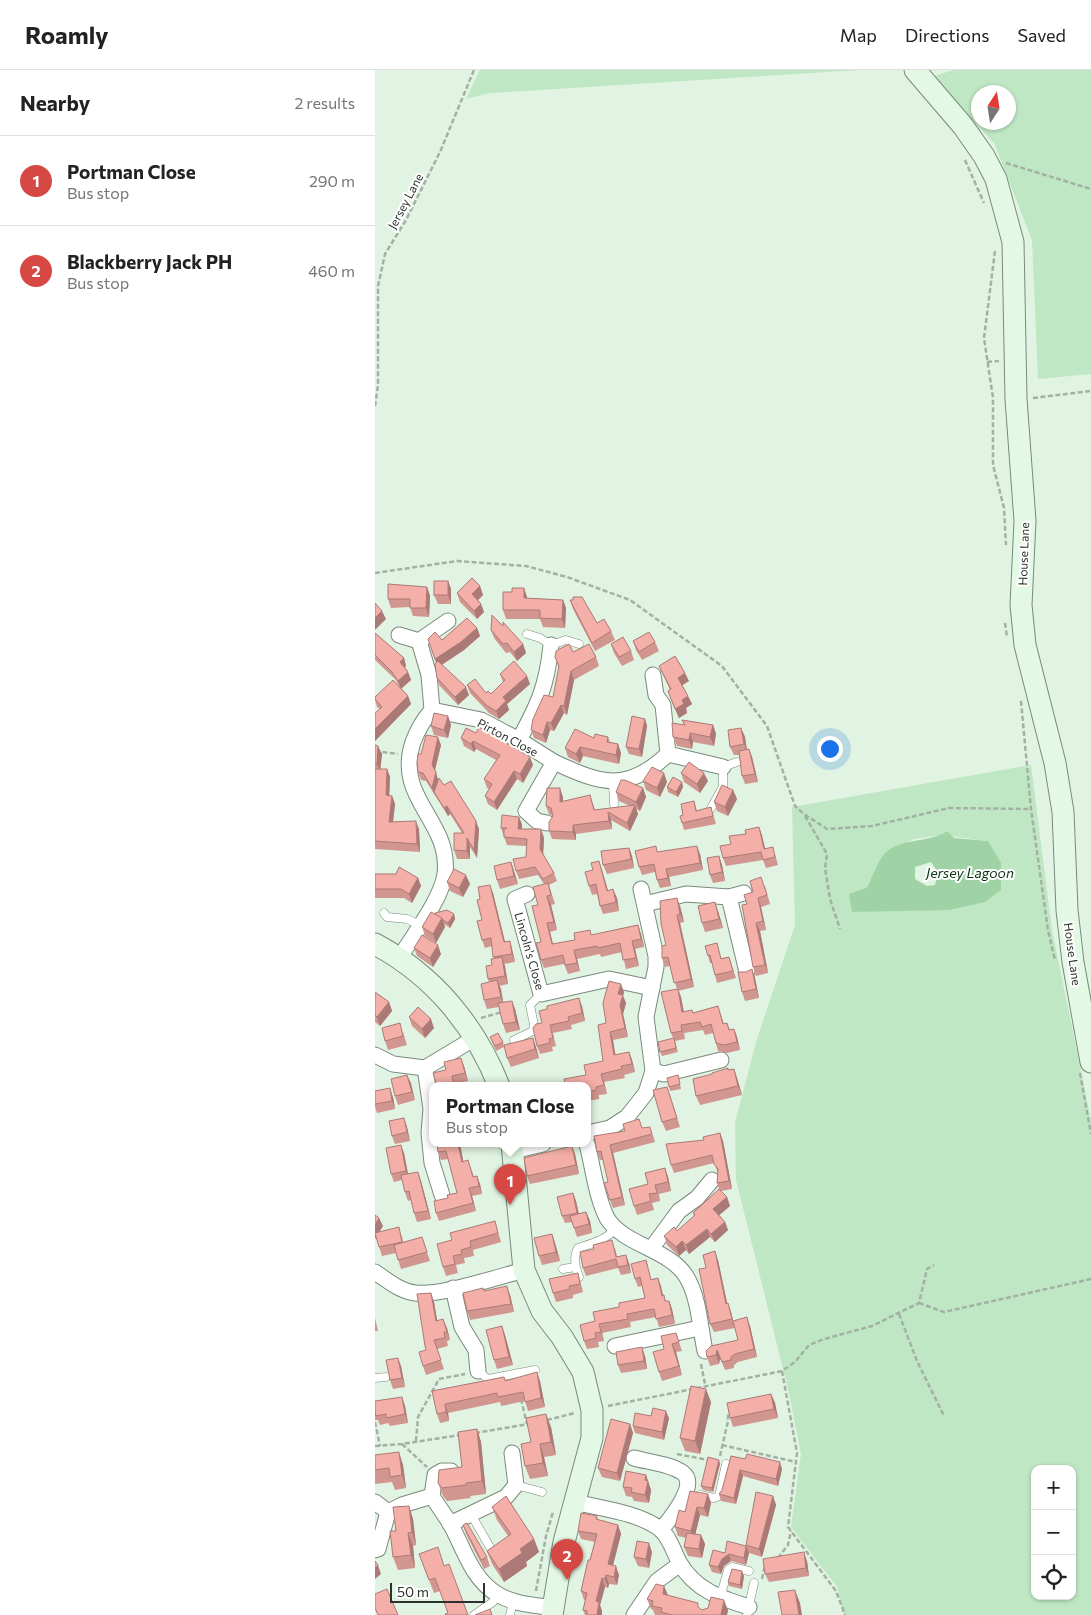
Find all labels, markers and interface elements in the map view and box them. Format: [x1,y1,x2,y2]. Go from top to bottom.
text: Roamly [25,20,108,49]
text: Map [840,24,877,46]
text: Directions [905,24,989,46]
text: Saved [1017,24,1066,46]
north arrow [971,85,1016,130]
text: Nearby [20,90,90,115]
text: 2 results [294,93,355,112]
text: Portman Close [67,160,196,183]
text: 1 [32,171,40,190]
text: 290 m [309,171,355,190]
street label: Jersey Lane [385,171,426,232]
text: Bus stop [67,183,129,202]
text: Blackberry Jack PH [67,250,232,273]
text: 2 [31,261,41,280]
text: 460 m [308,261,355,280]
text: Bus stop [67,273,129,292]
street label: House Lane [1015,522,1031,586]
street label: Pirton Close [475,715,541,759]
your location [817,736,843,762]
water label: Jersey Lagoon [924,864,1014,881]
street label: Lincoln's Close [512,911,548,991]
street label: House Lane [1062,922,1084,986]
popup [429,1082,591,1147]
text: Portman Close [446,1094,574,1117]
text: Bus stop [446,1117,508,1136]
pin: 1 [494,1164,526,1205]
map controls [1031,1465,1076,1600]
button: + [1031,1465,1076,1510]
button: − [1031,1510,1076,1555]
pin: 2 [551,1539,583,1580]
button: locate [1031,1555,1076,1600]
scale bar [390,1580,485,1603]
text: 50 m [397,1583,429,1600]

